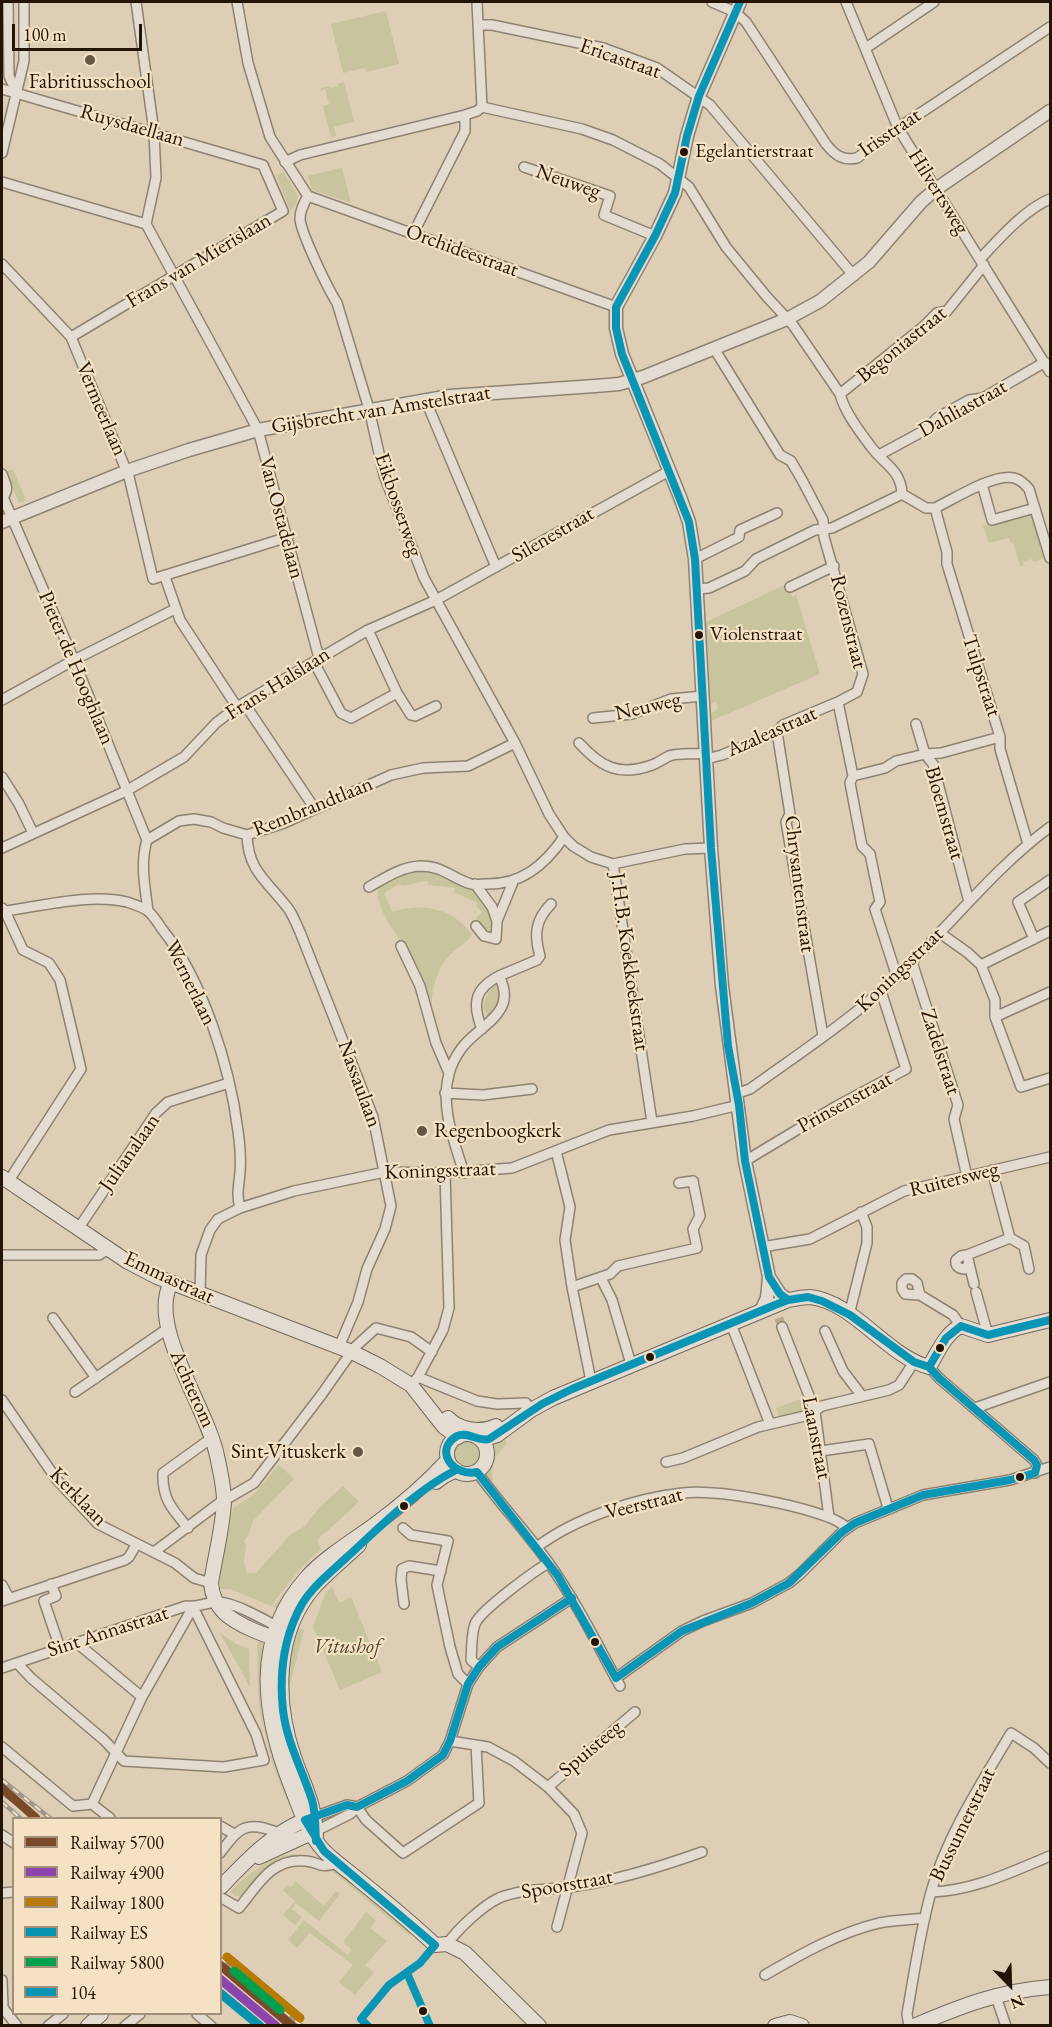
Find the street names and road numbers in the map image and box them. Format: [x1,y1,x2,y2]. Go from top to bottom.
street label: Ericastraat [576,33,664,85]
street label: Ruysdaellaan [77,99,187,153]
street label: Irisstraat [854,103,926,163]
street label: Hilvertsweg [902,145,974,239]
street label: Neuweg [532,159,604,205]
street label: Frans van Mierislaan [122,208,276,314]
street label: Orchideestraat [402,219,522,283]
street label: Begoniastraat [852,301,952,389]
street label: Vermeerlaan [70,358,132,460]
street label: Dahliastraat [914,374,1012,444]
street label: Gijsbrecht van Amstelstraat [270,380,492,440]
street label: Eikbosserweg [369,450,427,560]
street label: Van Ostadelaan [253,454,309,582]
street label: Silenestraat [507,501,599,569]
street label: Rozenstraat [824,572,872,672]
street label: Pieter de Hooghlaan [32,587,120,749]
street label: Tulpstraat [956,632,1006,720]
street label: Frans Halslaan [221,642,335,726]
street label: Neuweg [612,687,684,727]
street label: Azaleastraat [723,701,821,763]
street label: Bloemstraat [919,763,969,863]
street label: Rembrandtlaan [249,772,377,842]
street label: Chrysantenstraat [778,814,820,954]
street label: J.H.B. Koekkoekstraat [604,871,654,1053]
street label: Koningsstraat [851,922,949,1018]
street label: Wernerlaan [159,936,221,1030]
street label: Zadelstraat [914,1006,966,1098]
street label: Nassaulaan [332,1037,386,1131]
street label: Prinsenstraat [793,1067,897,1139]
street label: Julianalaan [94,1109,166,1197]
street label: Koningsstraat [384,1156,496,1186]
street label: Ruitersweg [907,1157,1001,1203]
street label: Emmastraat [120,1246,218,1310]
street label: Achterom [164,1346,220,1432]
street label: Laanstraat [796,1394,836,1482]
street label: Kerklaan [44,1462,112,1532]
street label: Veerstraat [603,1482,685,1526]
street label: Sint Annastraat [44,1601,172,1663]
street label: Spuisteeg [554,1715,628,1783]
street label: Bussumerstraat [925,1764,1001,1886]
street label: Spoorstraat [519,1865,615,1905]

